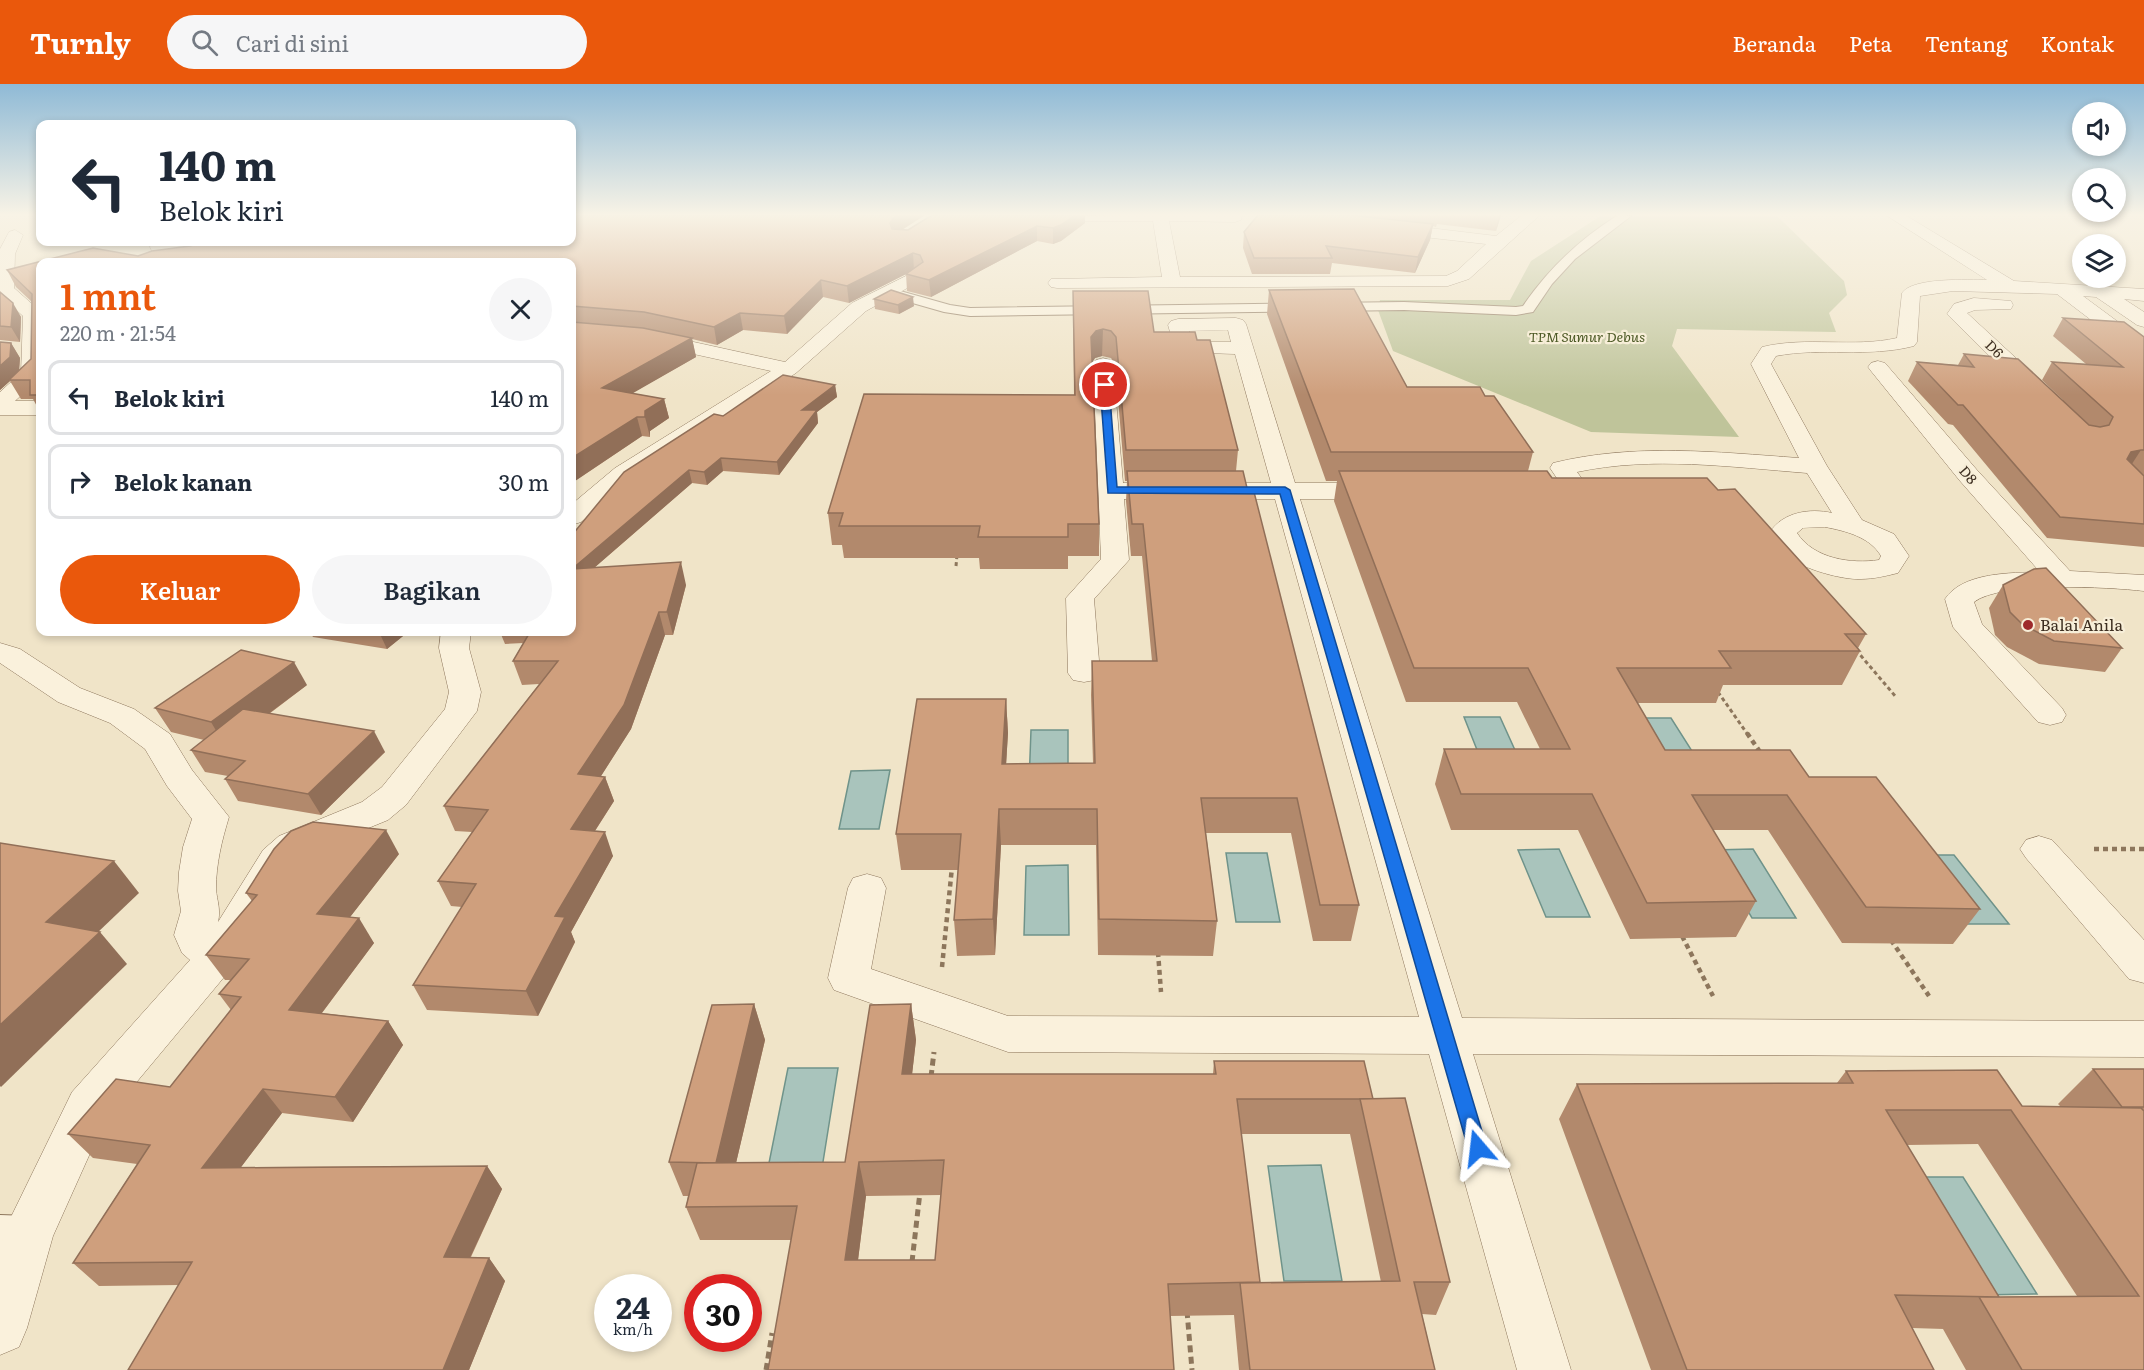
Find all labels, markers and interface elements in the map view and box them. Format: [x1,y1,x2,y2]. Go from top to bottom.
search box [167,15,587,69]
text: Turnly [30,21,131,63]
icon: search [188,26,221,59]
text: Cari di sini [236,26,349,59]
text: Beranda [1732,27,1816,58]
text: Peta [1849,27,1892,58]
text: Tentang [1925,27,2008,58]
text: Kontak [2041,27,2114,58]
map controls [2072,102,2126,288]
button: sound [2072,102,2126,156]
text: 140 m [159,132,276,194]
icon: left [60,144,138,222]
button: search [2072,168,2126,222]
text: Belok kiri [159,189,284,229]
button: layers [2072,234,2126,288]
text: 1 mnt [60,268,156,321]
button: close [489,278,552,341]
text: 220 m · 21:54 [60,317,176,347]
park label: TPM Sumur Debus [1529,326,1645,346]
street label: D6 [1981,335,2009,362]
pin [1079,359,1130,410]
icon: arrive [1088,368,1121,401]
icon: left [63,381,96,414]
text: Belok kiri [114,381,225,414]
text: 140 m [490,381,549,414]
street label: D8 [1955,461,1983,488]
icon: right [63,465,96,498]
text: Belok kanan [114,465,252,498]
text: 30 m [499,465,549,498]
button: Keluar [60,555,300,624]
button: Bagikan [312,555,552,624]
place label: Balai Anila [2040,612,2123,636]
marker: Balai Anila [2021,618,2035,632]
position arrow [1446,1116,1510,1180]
speed limit sign: 30 [684,1274,762,1352]
text: 24 [616,1284,650,1328]
text: km/h [613,1317,653,1340]

